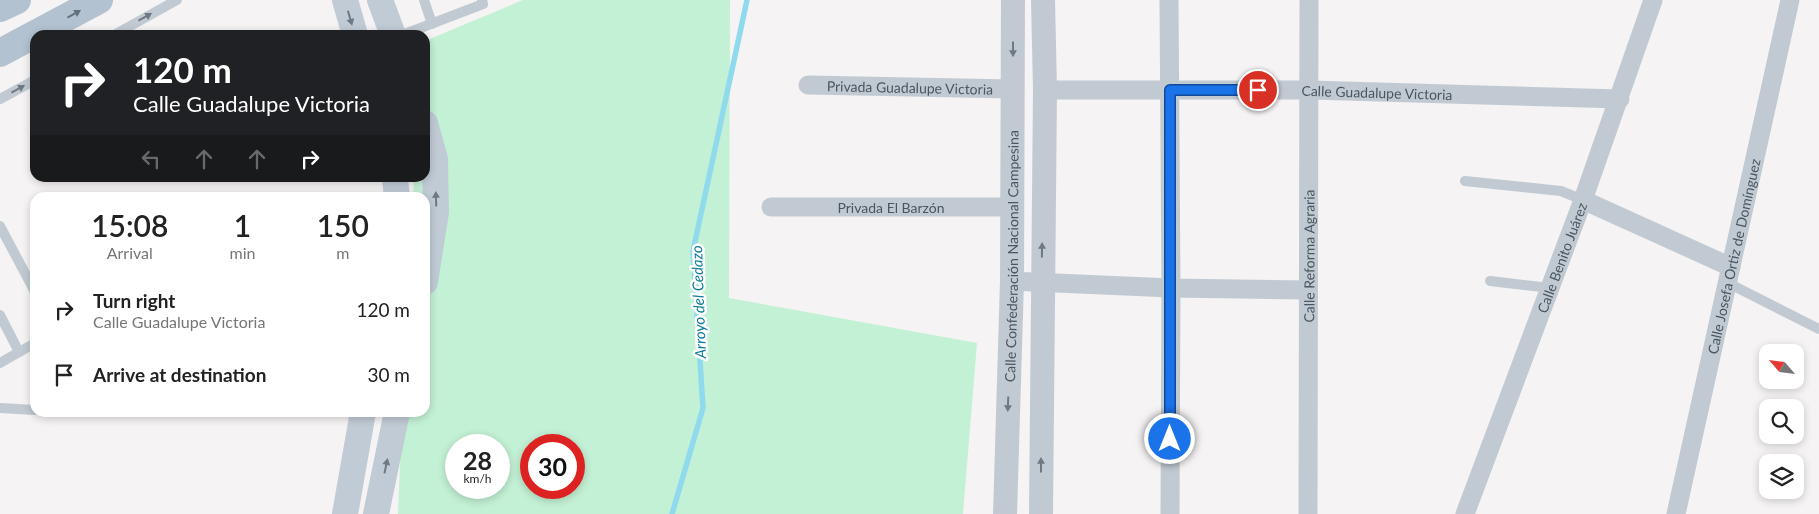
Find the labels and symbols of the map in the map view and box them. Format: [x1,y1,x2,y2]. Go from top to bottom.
one-way arrow [67,9,80,18]
one-way arrow [347,10,355,25]
one-way arrow [139,13,152,22]
one-way arrow [1009,41,1017,57]
pin [1237,69,1279,111]
street label: Privada Guadalupe Victoria [827,77,993,97]
street label: Calle Guadalupe Victoria [1301,82,1453,103]
one-way arrow [11,85,24,94]
street label: Calle Confederación Nacional Campesina [1000,130,1021,382]
street label: Calle Josefa Ortiz de Domínguez [1703,157,1763,356]
street label: Calle Reforma Agraria [1300,189,1317,323]
one-way arrow [432,191,440,207]
street label: Privada El Barzón [837,199,945,216]
street label: Calle Benito Juárez [1533,200,1590,315]
one-way arrow [1038,242,1046,258]
water label: Arroyo del Cedazo [687,245,709,360]
north arrow [1759,344,1804,389]
one-way arrow [1004,396,1012,412]
position arrow [1143,412,1195,464]
speed limit sign: 30 [520,434,585,499]
one-way arrow [1037,457,1045,473]
one-way arrow [382,459,390,474]

